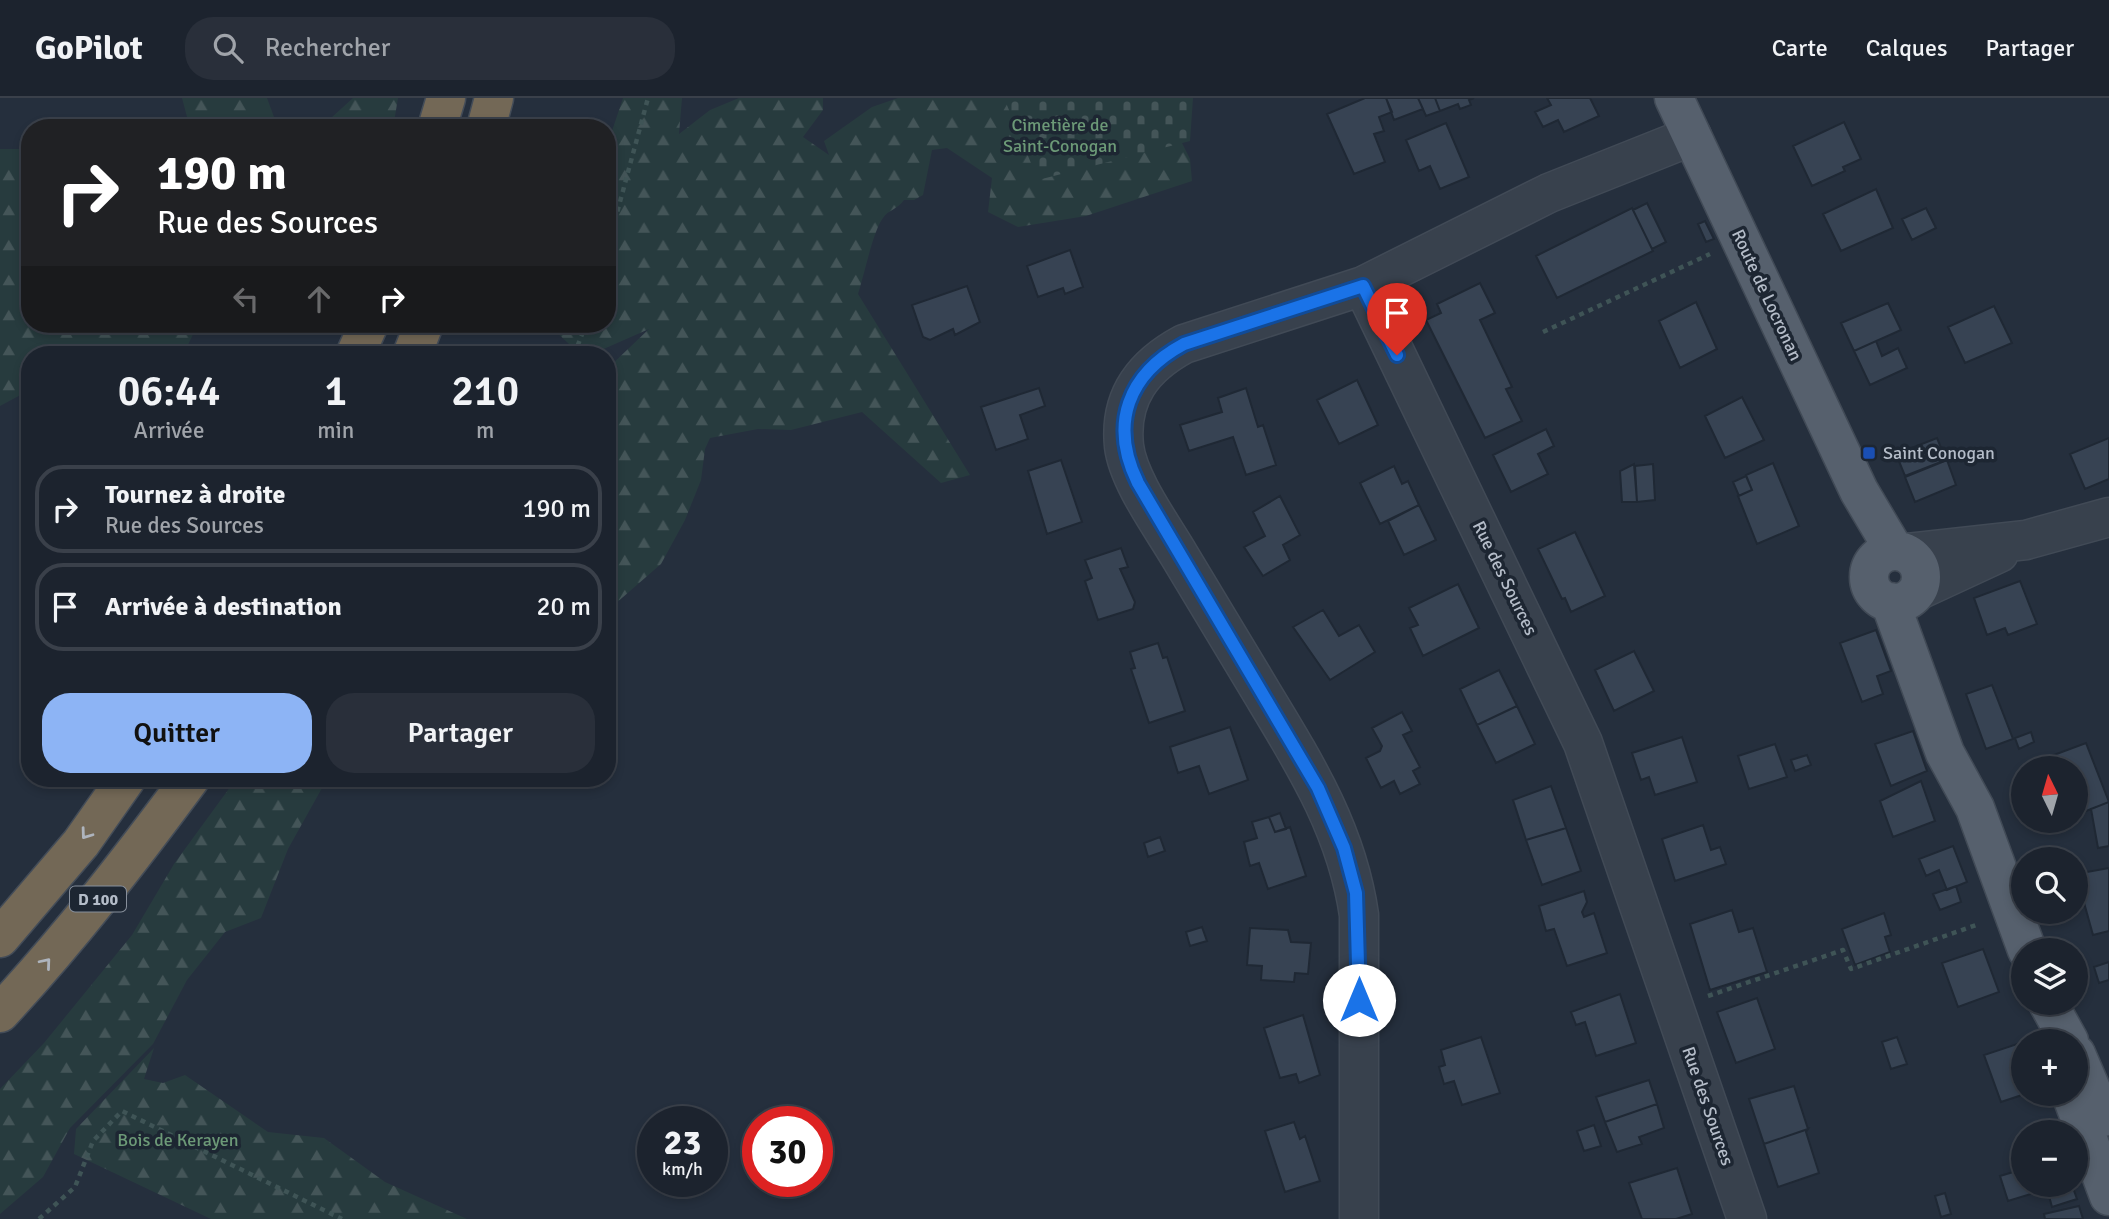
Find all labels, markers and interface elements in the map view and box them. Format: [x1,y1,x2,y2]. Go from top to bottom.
search box [185,17,675,80]
text: GoPilot [35,28,143,69]
icon: search [209,29,247,67]
text: Rechercher [265,32,390,64]
text: Carte [1772,33,1828,63]
text: Calques [1866,33,1947,63]
text: Partager [1985,33,2074,63]
park label: Cimetière de Saint-Conogan [1003,114,1117,157]
text: 190 m [157,143,287,203]
icon: right [42,147,133,238]
text: Rue des Sources [157,203,378,242]
street label: Route de Locronan [1727,226,1807,364]
icon: left [227,280,265,318]
icon: ahead [300,280,338,318]
icon: right [373,280,411,318]
pin [1367,283,1427,355]
icon: arrive [1378,294,1416,332]
text: 06:44 [118,366,220,417]
text: 1 [324,366,347,417]
text: 210 [451,366,519,417]
text: Arrivée [134,416,204,445]
text: min [317,416,354,445]
text: m [476,416,494,445]
place label: Saint Conogan [1883,442,1995,464]
marker: Saint Conogan [1861,445,1877,461]
text: Tournez à droite [105,479,285,511]
icon: right [46,490,84,528]
text: 190 m [522,493,591,525]
text: Rue des Sources [105,511,264,540]
street label: Rue des Sources [1468,517,1542,639]
icon: arrive [46,588,84,626]
text: Arrivée à destination [105,591,342,623]
text: 20 m [536,591,591,623]
button: Quitter [42,693,312,773]
button: Partager [326,693,595,773]
north arrow [2011,756,2088,833]
map controls [2011,756,2088,1197]
one-way arrow [82,827,94,839]
button: search [2011,847,2088,924]
road number: D 100 [70,886,126,912]
button: layers [2011,938,2088,1015]
one-way arrow [38,958,50,971]
position arrow [1322,963,1396,1037]
button: + [2011,1029,2088,1106]
street label: Rue des Sources [1677,1044,1739,1168]
speed limit sign: 30 [742,1106,833,1197]
button: − [2011,1120,2088,1197]
text: 23 [664,1121,701,1164]
park label: Bois de Kerayen [117,1129,239,1151]
text: km/h [662,1158,703,1180]

